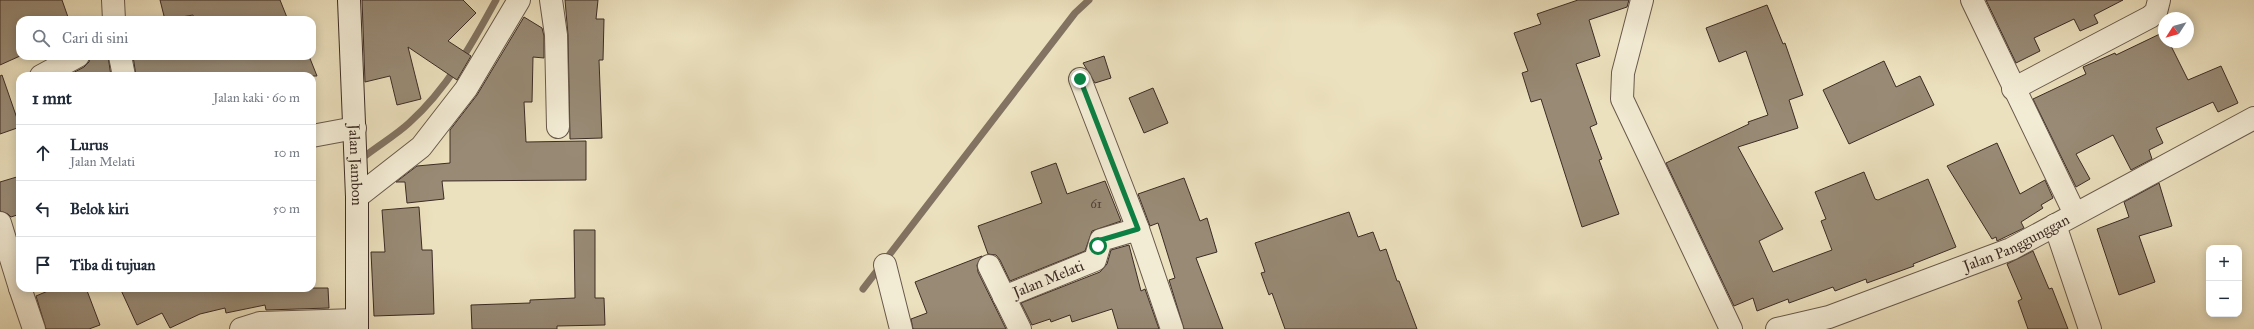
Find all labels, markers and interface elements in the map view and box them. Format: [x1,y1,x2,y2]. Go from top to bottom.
north arrow [2158,12,2194,48]
search box [16,16,316,60]
icon: search [30,27,52,49]
text: Cari di sini [62,29,128,47]
route end [1071,70,1089,88]
text: 1 mnt [32,88,72,109]
text: Jalan kaki · 60 m [213,90,300,106]
street label: Jalan Jambon [344,122,366,206]
text: Lurus [70,136,108,154]
icon: ahead [32,142,54,164]
text: 10 m [274,145,300,161]
text: Jalan Melati [70,154,135,170]
house number: 61 [1090,196,1102,212]
icon: left [32,198,54,220]
text: Belok kiri [70,200,129,218]
text: 50 m [273,201,300,217]
street label: Jalan Panggunggan [1959,210,2073,277]
route start [1089,237,1107,255]
map controls [2206,245,2242,317]
button: + [2206,245,2242,281]
icon: arrive [32,254,54,276]
text: Tiba di tujuan [70,256,155,274]
street label: Jalan Melati [1008,256,1087,303]
button: − [2206,281,2242,317]

